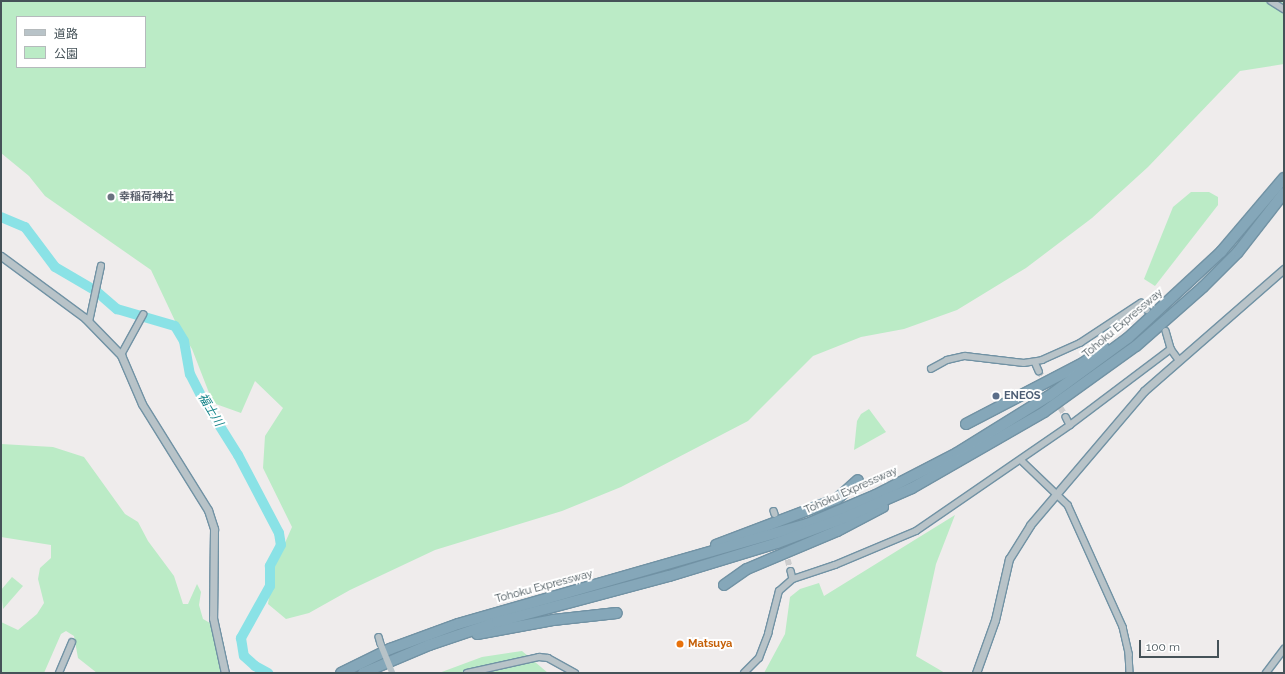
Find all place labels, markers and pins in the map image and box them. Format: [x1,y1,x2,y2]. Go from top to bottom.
place label: 幸稲荷神社 [119,190,174,204]
marker: 幸稲荷神社 [106,192,116,202]
place label: ENEOS [1004,389,1041,403]
marker: ENEOS [991,391,1001,401]
place label: Matsuya [688,637,732,651]
marker: Matsuya [675,639,685,649]

